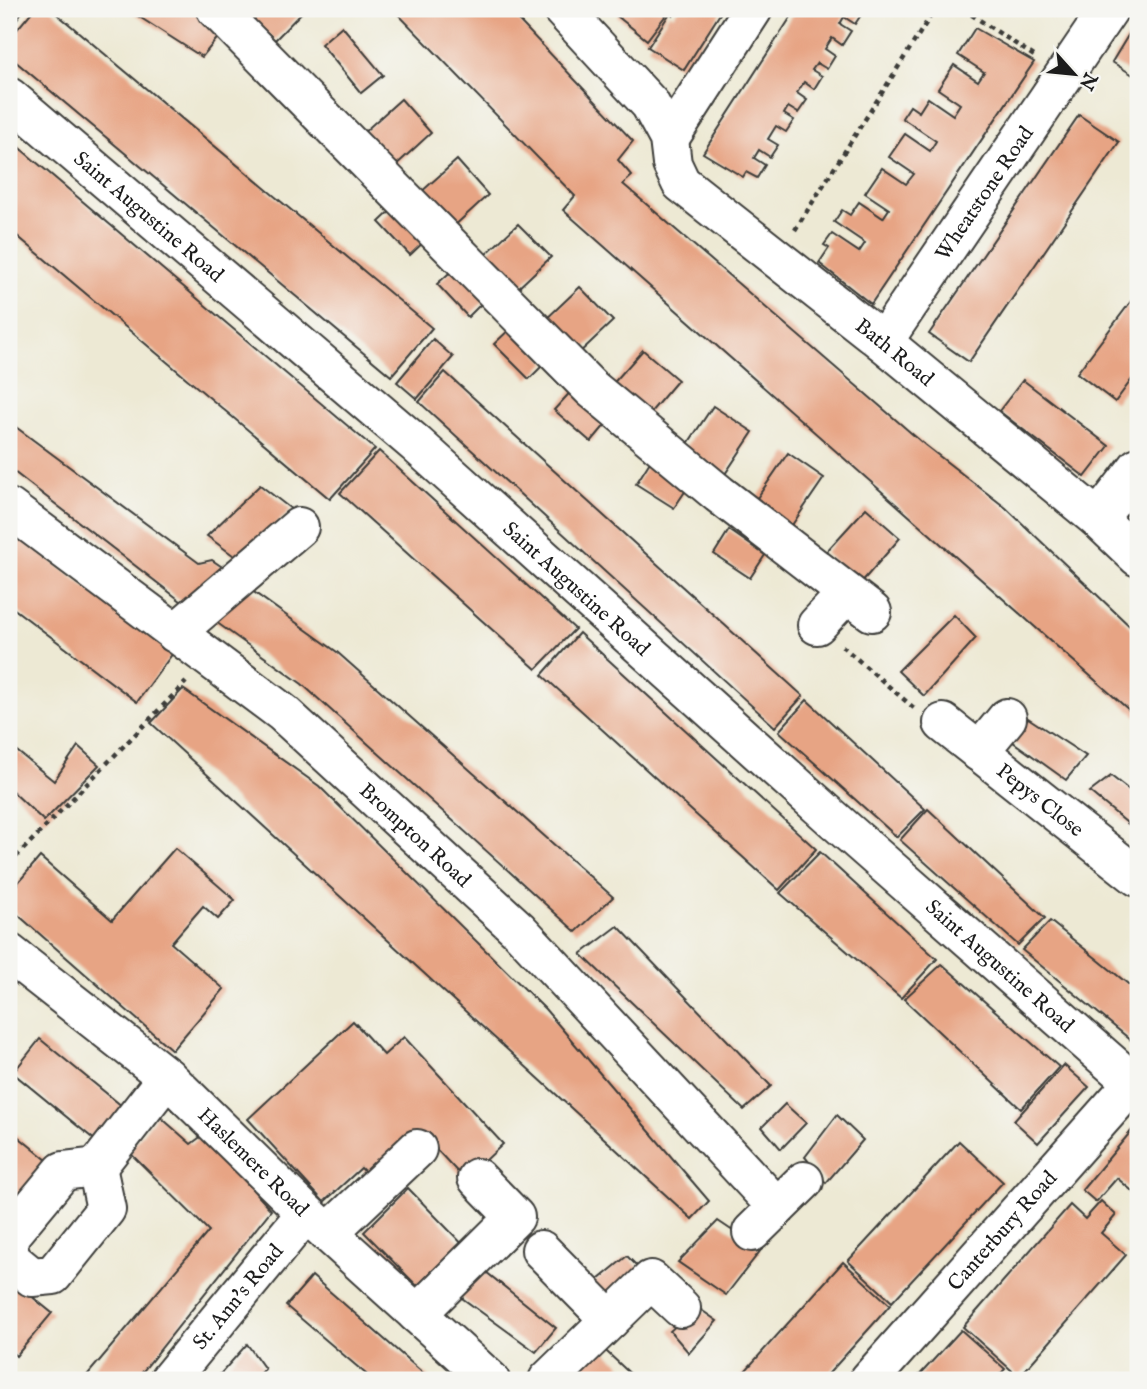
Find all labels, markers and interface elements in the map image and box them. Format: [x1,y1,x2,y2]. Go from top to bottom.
north arrow [1038,38,1108,108]
text: N [1073,67,1102,94]
street label: Wheatstone Road [930,121,1041,266]
street label: Saint Augustine Road [67,146,229,290]
street label: Bath Road [849,313,939,394]
street label: Saint Augustine Road [496,516,656,663]
street label: Pepys Close [990,758,1089,844]
street label: Brompton Road [353,778,476,894]
street label: Saint Augustine Road [919,894,1080,1040]
street label: Haslemere Road [191,1102,314,1224]
street label: Canterbury Road [942,1165,1064,1297]
street label: St. Ann's Road [187,1238,290,1356]

